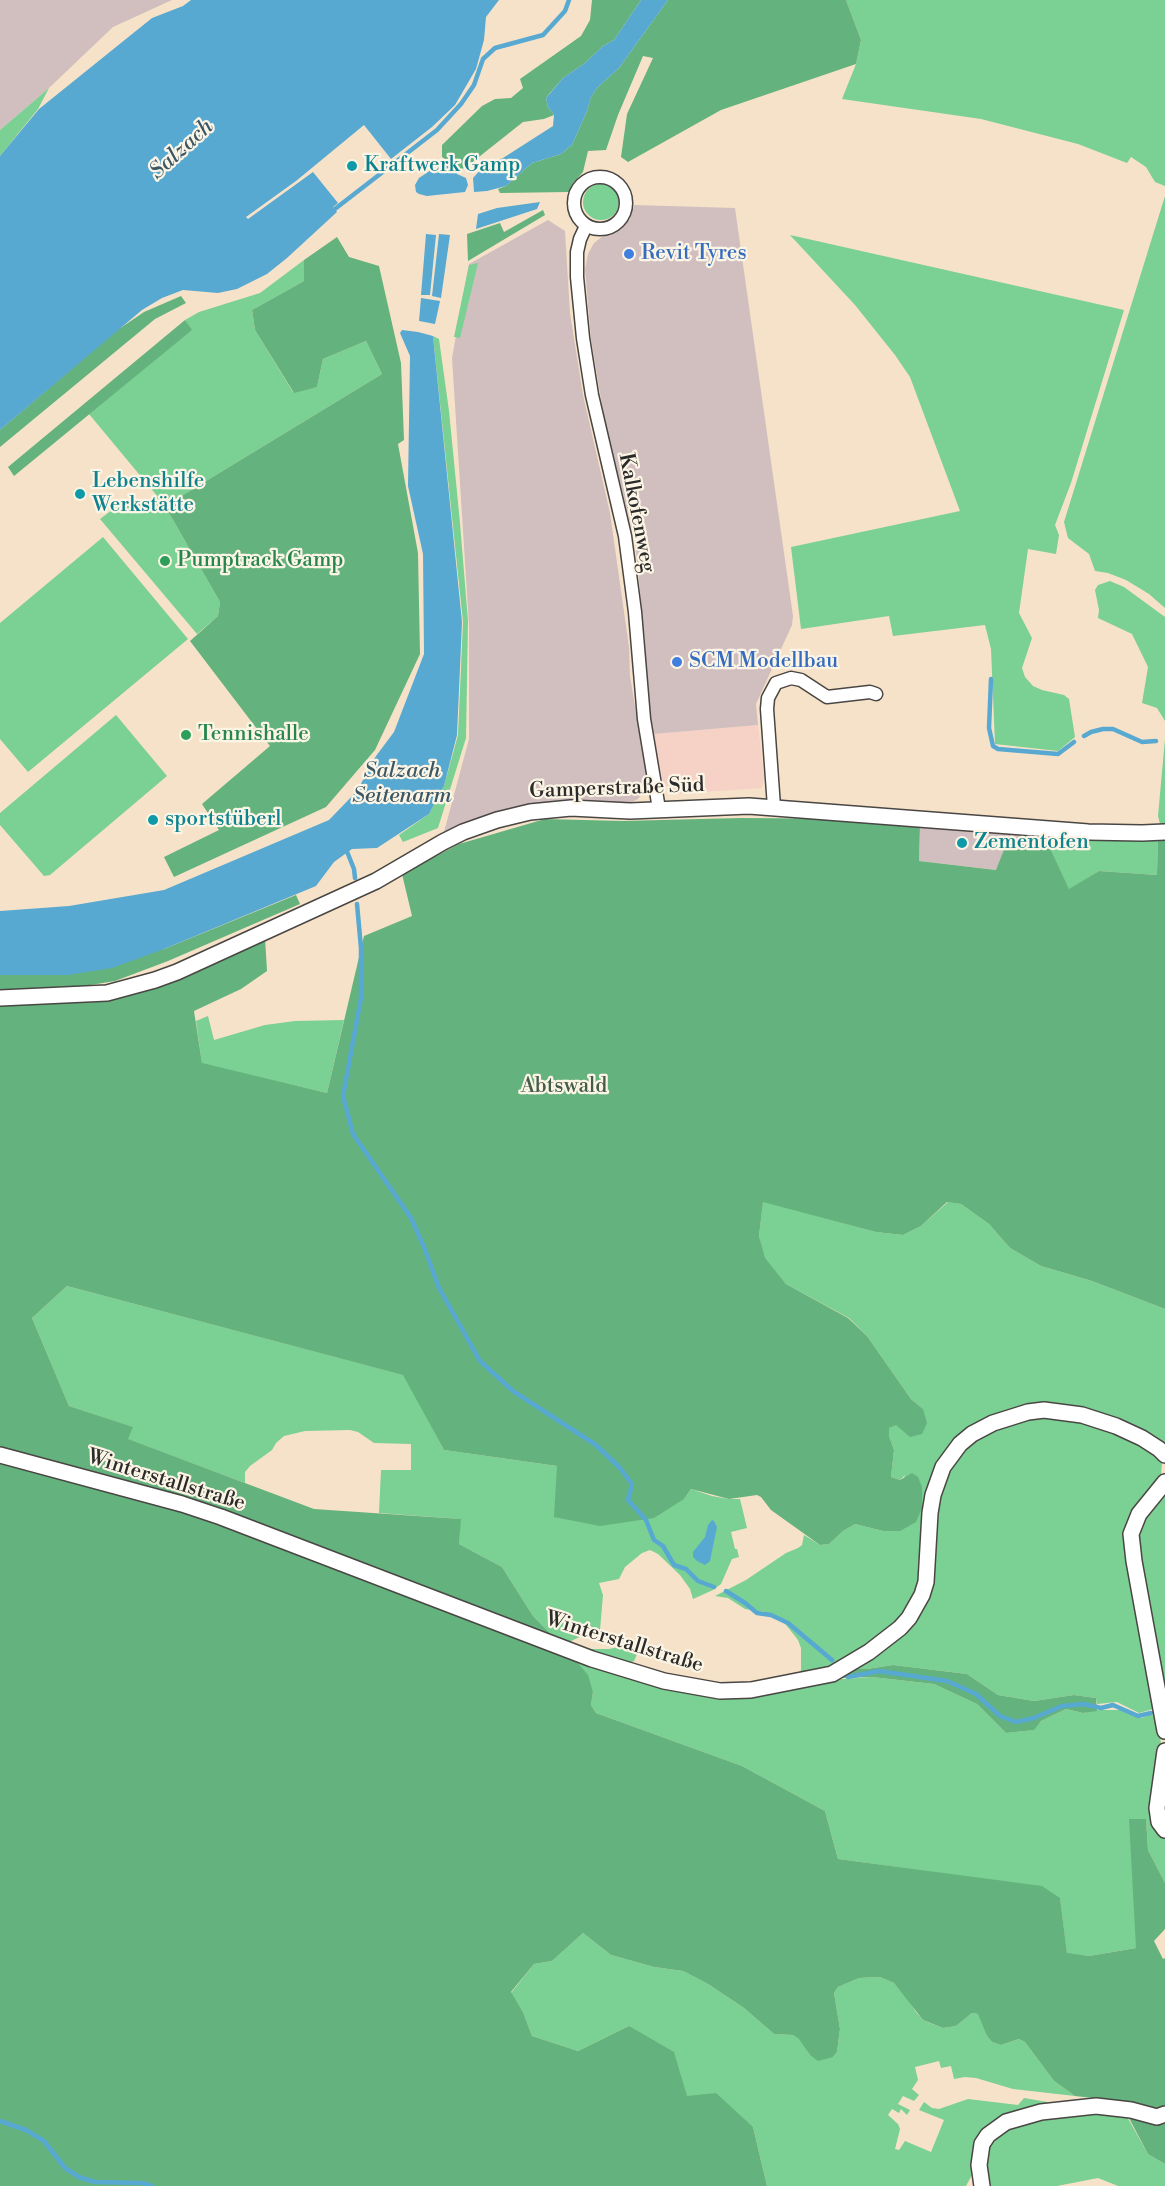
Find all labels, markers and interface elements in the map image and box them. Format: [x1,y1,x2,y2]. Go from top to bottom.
water label: Salzach [145,114,219,186]
place label: Kraftwerk Gamp [364,153,520,179]
marker: Kraftwerk Gamp [345,159,359,173]
place label: Revit Tyres [641,241,747,267]
marker: Revit Tyres [622,247,636,261]
street label: Kalkofenweg [612,451,660,575]
place label: Lebenshilfe Werkstätte [92,469,204,519]
marker: Lebenshilfe Werkstätte [73,487,87,501]
place label: Pumptrack Gamp [177,548,343,574]
marker: Pumptrack Gamp [158,554,172,568]
place label: SCM Modellbau [689,649,838,675]
marker: SCM Modellbau [670,655,684,669]
place label: Tennishalle [198,722,309,748]
marker: Tennishalle [179,728,193,742]
water label: Salzach Seitenarm [352,759,452,810]
street label: Gamperstraße Süd [529,773,705,805]
place label: sportstüberl [165,807,282,833]
marker: sportstüberl [146,813,160,827]
place label: Zementofen [974,830,1089,856]
marker: Zementofen [955,836,969,850]
park label: Abtswald [521,1074,607,1100]
street label: Winterstallstraße [84,1445,248,1517]
street label: Winterstallstraße [542,1607,706,1679]

